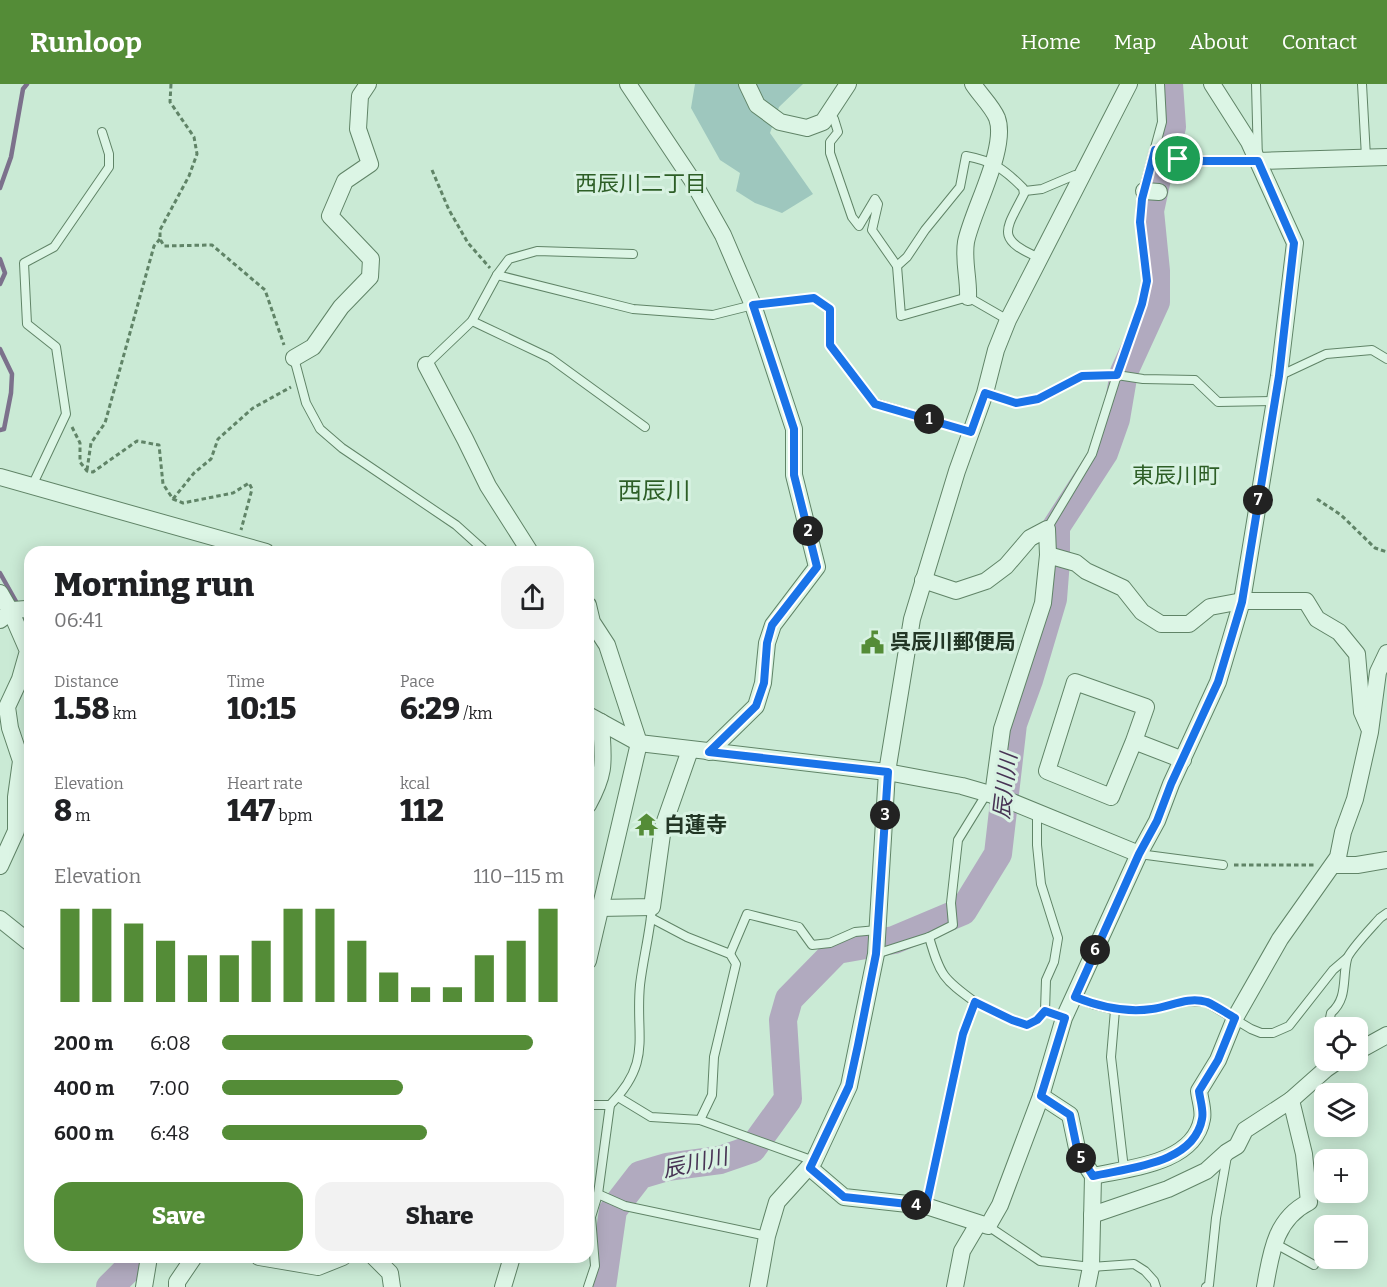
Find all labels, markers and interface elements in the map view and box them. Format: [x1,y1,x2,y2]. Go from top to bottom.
text: Runloop [30,26,142,59]
text: Home [1021,29,1081,55]
text: Map [1114,29,1156,55]
text: About [1189,29,1249,55]
text: Contact [1282,29,1357,55]
pin [1152,133,1203,184]
icon: arrive [1161,142,1194,175]
district label: 西辰川二丁目 [575,170,707,197]
pin: 1 [914,404,944,434]
text: 1 [926,409,932,428]
district label: 東辰川町 [1132,462,1220,489]
district label: 西辰川 [618,477,690,505]
pin: 7 [1243,485,1273,515]
text: 7 [1254,490,1262,509]
pin: 2 [793,516,823,546]
text: 2 [803,521,813,540]
text: Morning run [54,565,254,605]
button: share [501,566,564,629]
text: 06:41 [54,608,103,632]
public building icon: 呉辰川郵便局 [859,629,885,655]
place label: 呉辰川郵便局 [890,629,1016,655]
text: Distance [54,672,119,691]
text: Time [227,672,265,691]
text: Pace [400,672,435,691]
text: 1.58 [54,691,110,727]
text: 10:15 [227,691,296,727]
text: 6:29 [400,691,460,727]
text: km [110,704,137,723]
text: /km [460,704,493,723]
water label: 辰川川 [988,750,1023,820]
text: Elevation [54,774,124,793]
text: Heart rate [227,774,303,793]
text: kcal [400,774,430,793]
text: 8 [54,793,72,829]
text: 147 [227,793,275,829]
text: 112 [400,793,444,829]
pin: 3 [870,800,900,830]
text: 3 [880,805,890,824]
text: m [72,806,91,825]
text: bpm [275,806,313,825]
temple icon: 白蓮寺 [633,812,659,838]
place label: 白蓮寺 [664,812,727,838]
text: Elevation [54,864,141,888]
text: 110–115 m [473,864,564,888]
pin: 6 [1080,935,1110,965]
text: 6 [1090,940,1100,959]
map controls [1314,1017,1368,1269]
button: locate [1314,1017,1368,1071]
text: 200 m [54,1031,113,1055]
text: 6:08 [150,1031,191,1055]
text: 400 m [54,1076,114,1100]
text: 7:00 [150,1076,190,1100]
button: layers [1314,1083,1368,1137]
text: 600 m [54,1121,114,1145]
text: 6:48 [150,1121,190,1145]
water label: 辰川川 [660,1143,732,1183]
pin: 5 [1066,1143,1096,1173]
text: 5 [1077,1148,1085,1167]
button: + [1314,1149,1368,1203]
button: Save [54,1182,303,1251]
button: Share [315,1182,564,1251]
pin: 4 [901,1190,931,1220]
text: 4 [911,1195,921,1214]
button: − [1314,1215,1368,1269]

